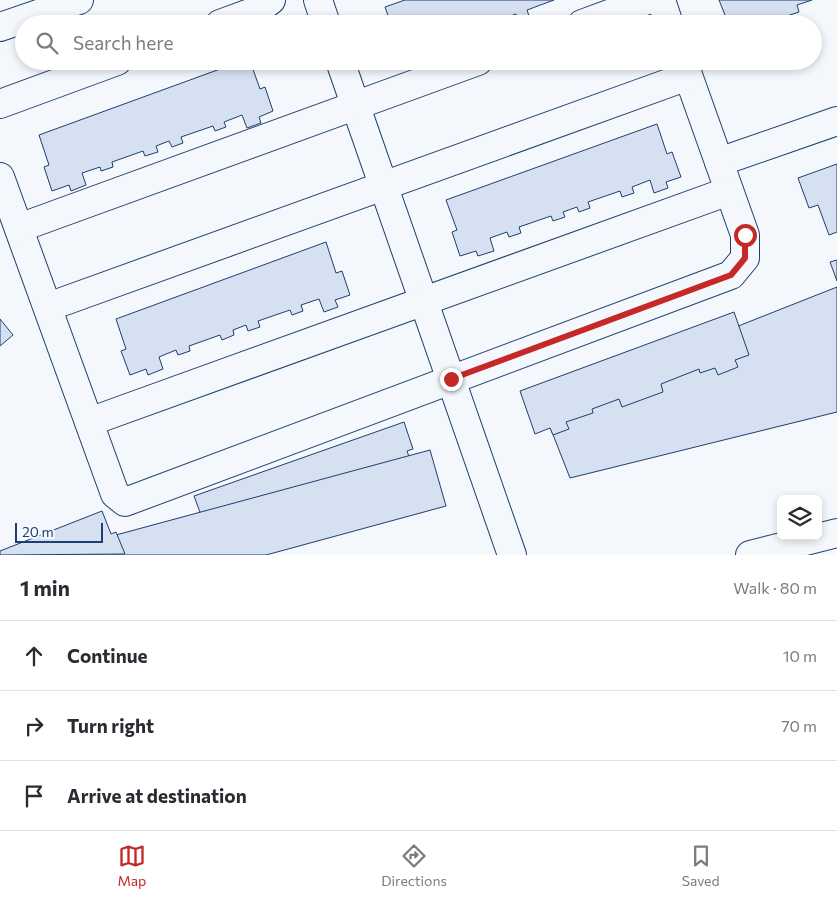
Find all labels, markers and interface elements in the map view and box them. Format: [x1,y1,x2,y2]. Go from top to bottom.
search box [15,15,822,70]
icon: search [33,29,61,57]
text: Search here [73,31,173,54]
route start [734,224,757,247]
route end [440,368,463,391]
map controls [777,495,822,540]
button: layers [777,495,822,540]
scale bar [15,520,102,543]
text: 20 m [22,523,54,540]
text: 1 min [20,575,70,600]
text: Walk · 80 m [733,578,817,597]
icon: ahead [20,642,48,670]
text: Continue [67,644,147,667]
text: 10 m [783,646,817,665]
icon: right [20,712,48,740]
text: Turn right [67,714,154,737]
text: 70 m [781,716,817,735]
icon: arrive [20,782,48,810]
text: Arrive at destination [67,784,247,807]
tab: Map [117,842,146,889]
tab: Directions [381,842,447,889]
tab: Saved [682,842,720,889]

